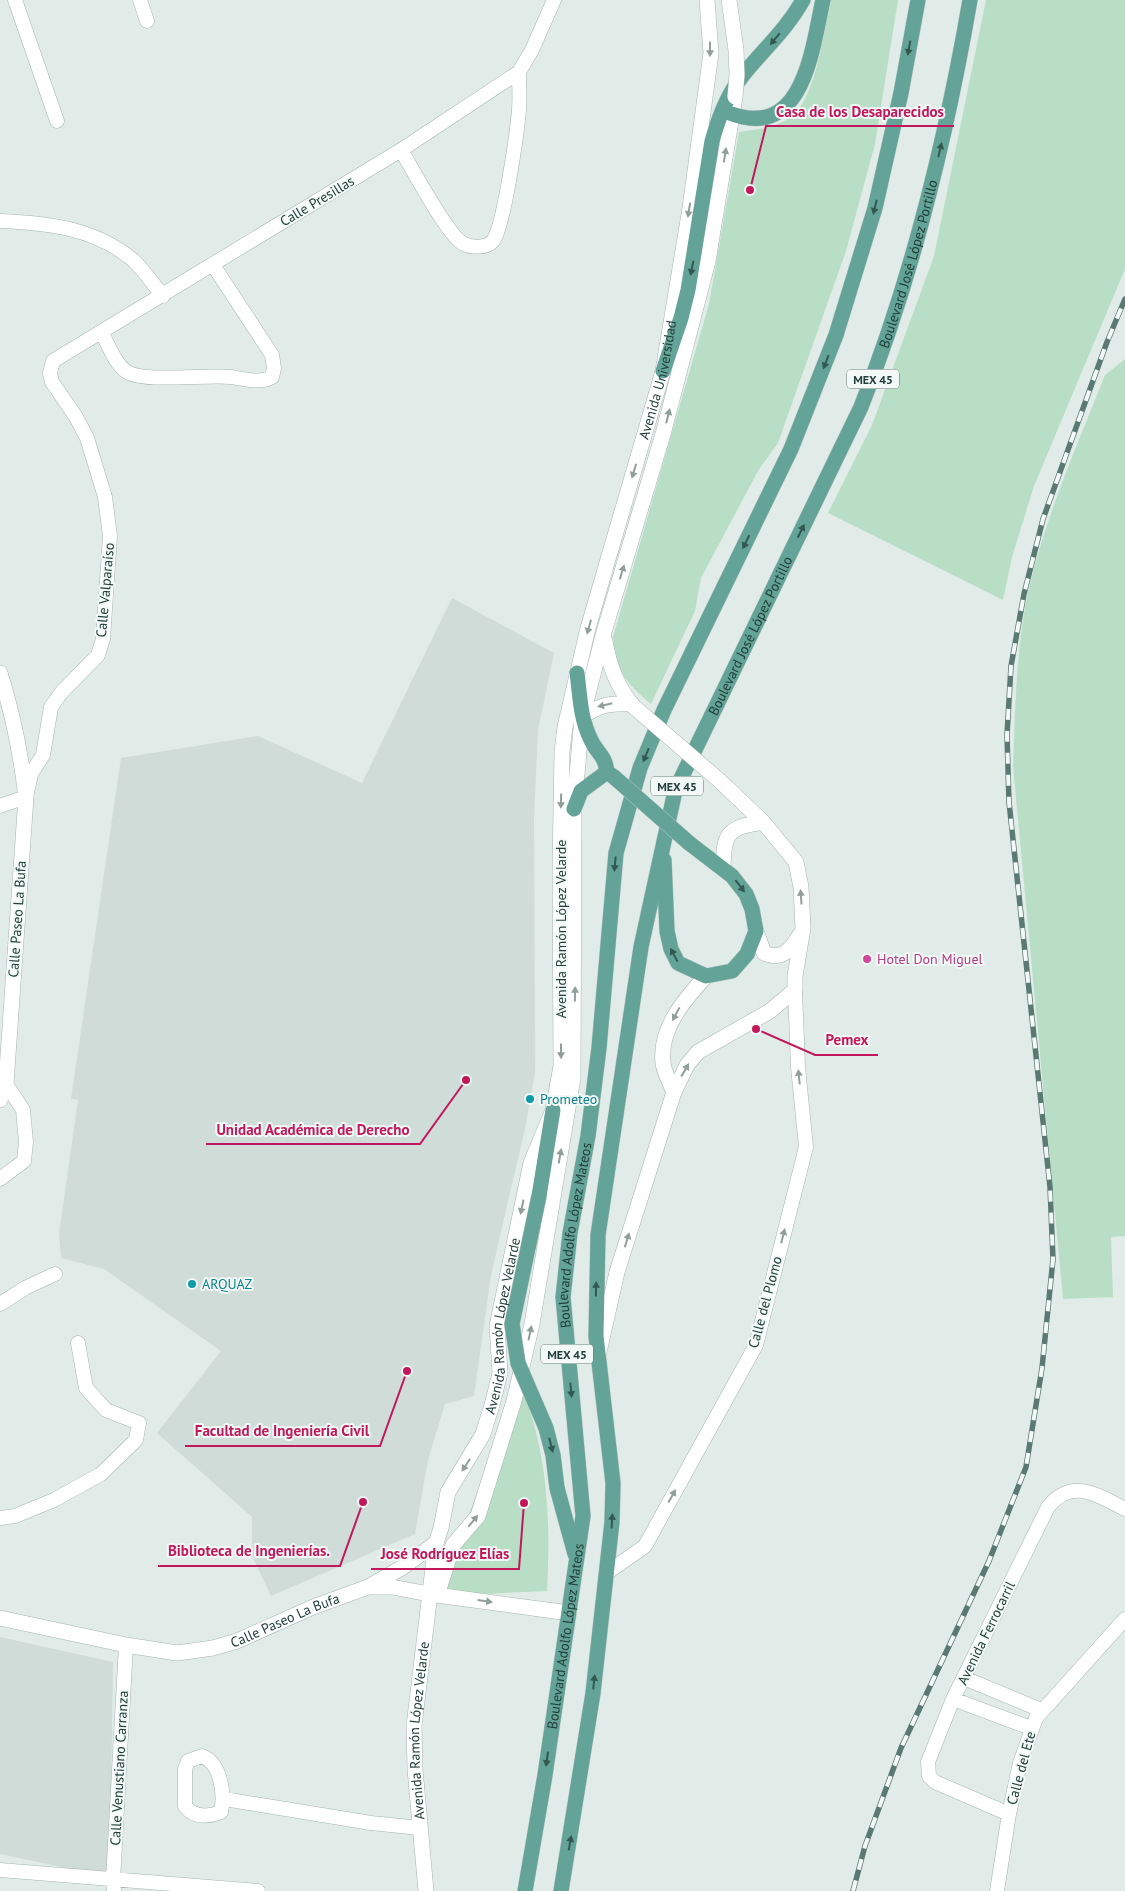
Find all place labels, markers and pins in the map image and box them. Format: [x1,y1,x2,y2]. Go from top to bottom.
callout: Casa de los Desaparecidos [766,96,954,126]
place label: Hotel Don Miguel [877,950,983,968]
marker: Hotel Don Miguel [861,953,873,965]
callout: Pemex [815,1025,878,1055]
place label: Prometeo [540,1090,597,1108]
marker: Prometeo [524,1093,536,1105]
callout: Unidad Académica de Derecho [206,1114,420,1144]
place label: ARQUAZ [202,1275,253,1293]
marker: ARQUAZ [186,1278,198,1290]
callout: Facultad de Ingeniería Civil [185,1416,380,1446]
callout: Biblioteca de Ingenierías. [158,1536,340,1566]
callout: José Rodríguez Elías [371,1539,519,1569]

